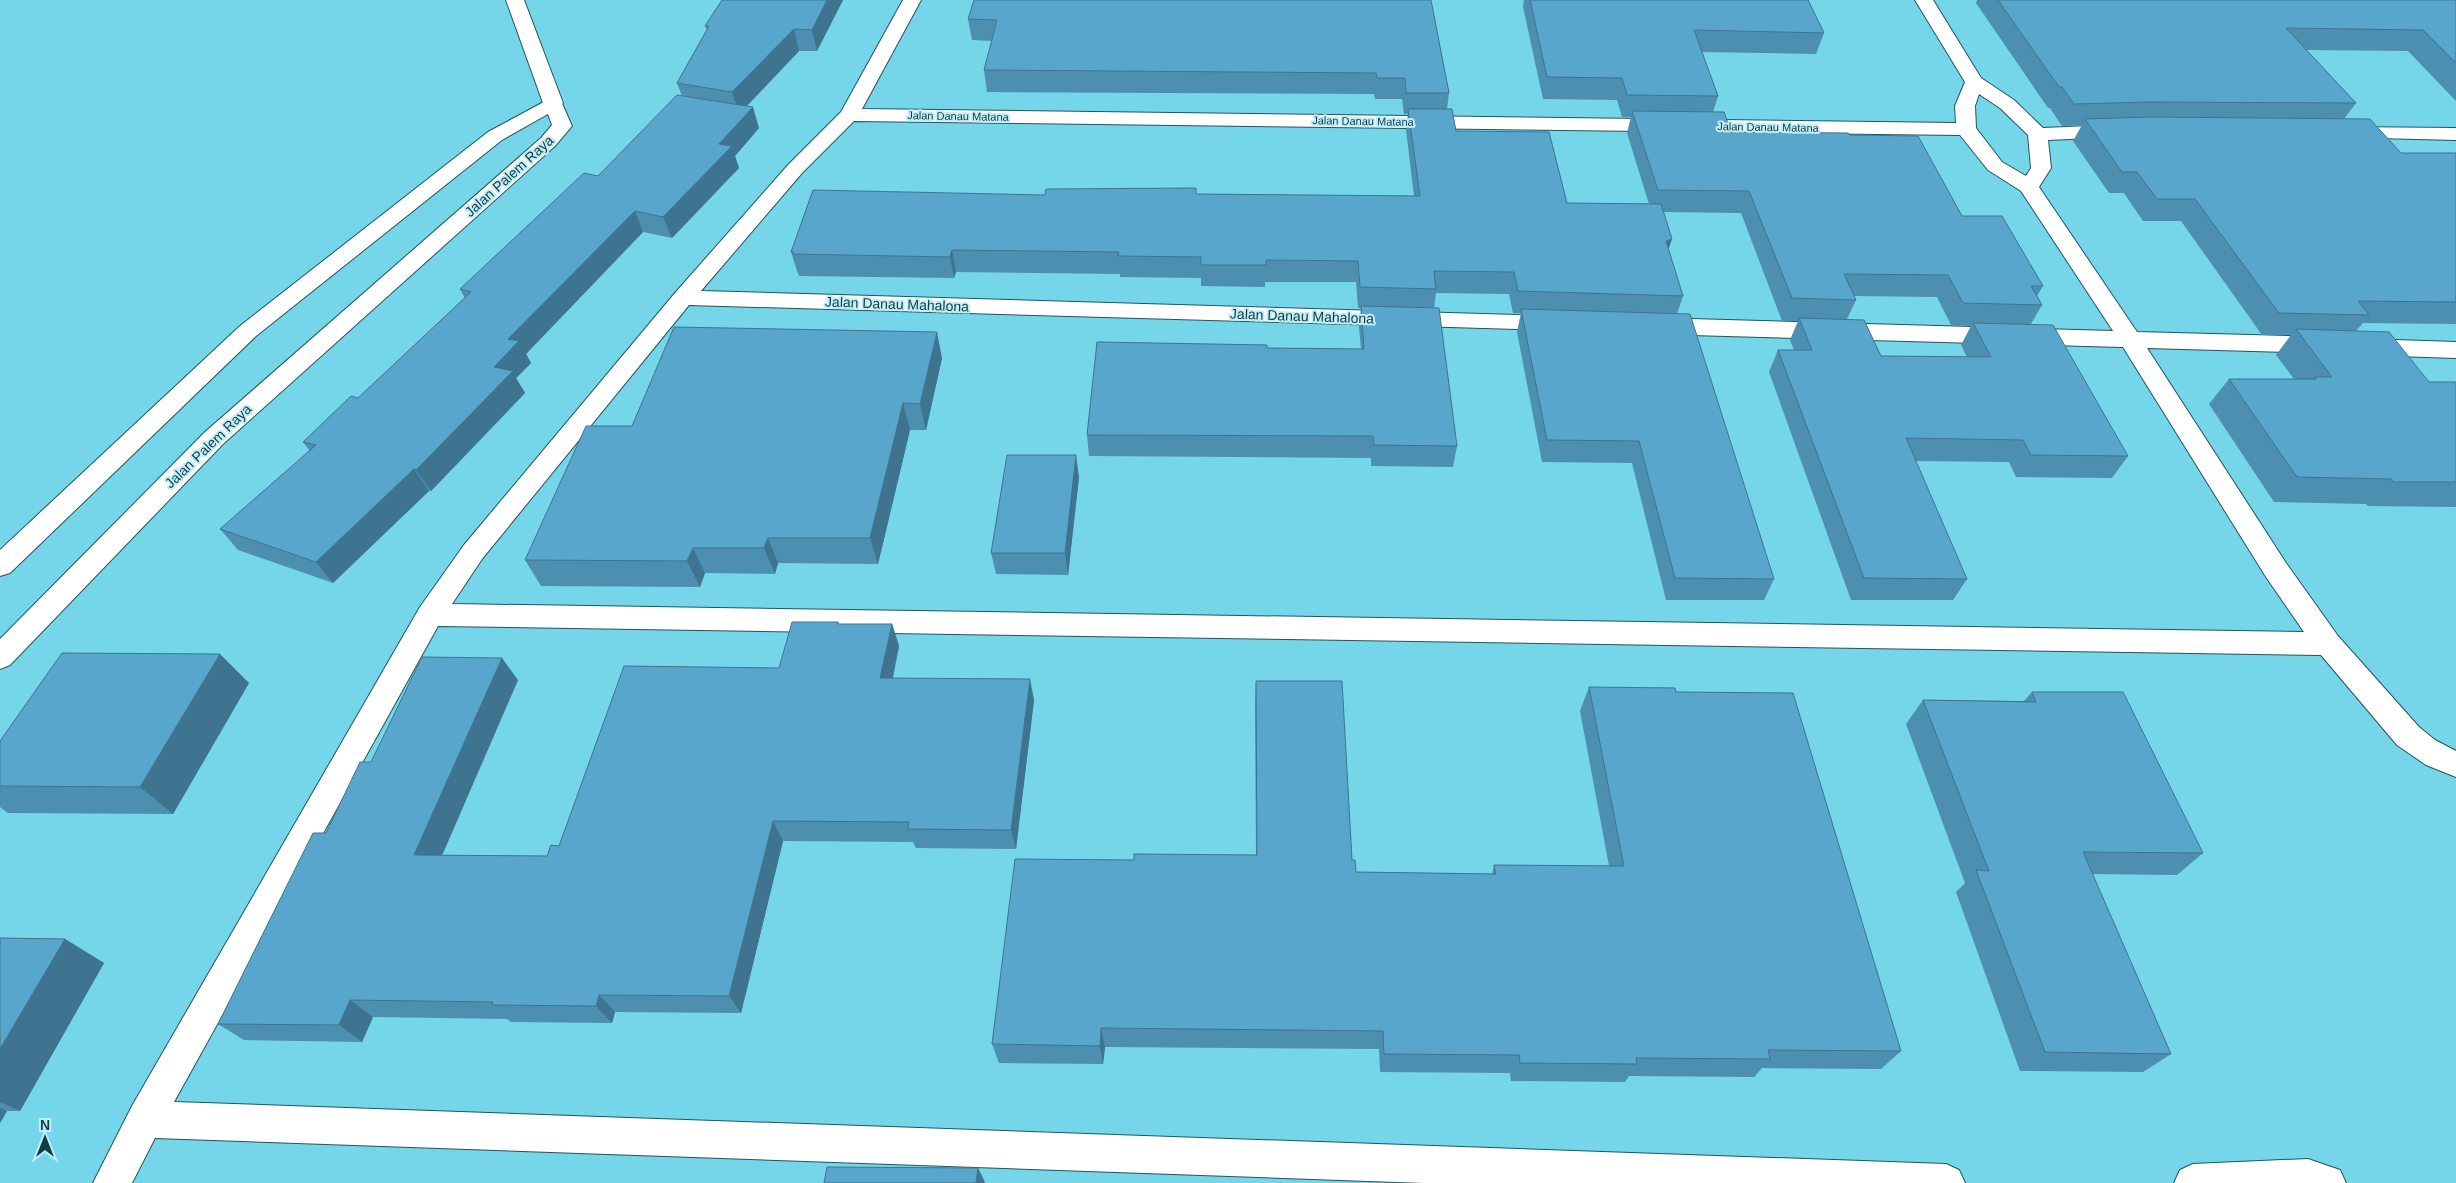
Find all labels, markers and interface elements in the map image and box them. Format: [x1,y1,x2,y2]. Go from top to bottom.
street label: Jalan Danau Matana [907,109,1010,123]
street label: Jalan Danau Matana [1312,114,1415,128]
street label: Jalan Danau Matana [1717,120,1820,134]
street label: Jalan Palem Raya [461,132,557,220]
street label: Jalan Danau Mahalona [825,293,969,315]
street label: Jalan Danau Mahalona [1230,305,1374,327]
street label: Jalan Palem Raya [162,401,255,491]
north arrow [20,1113,70,1163]
text: N [40,1117,50,1133]

